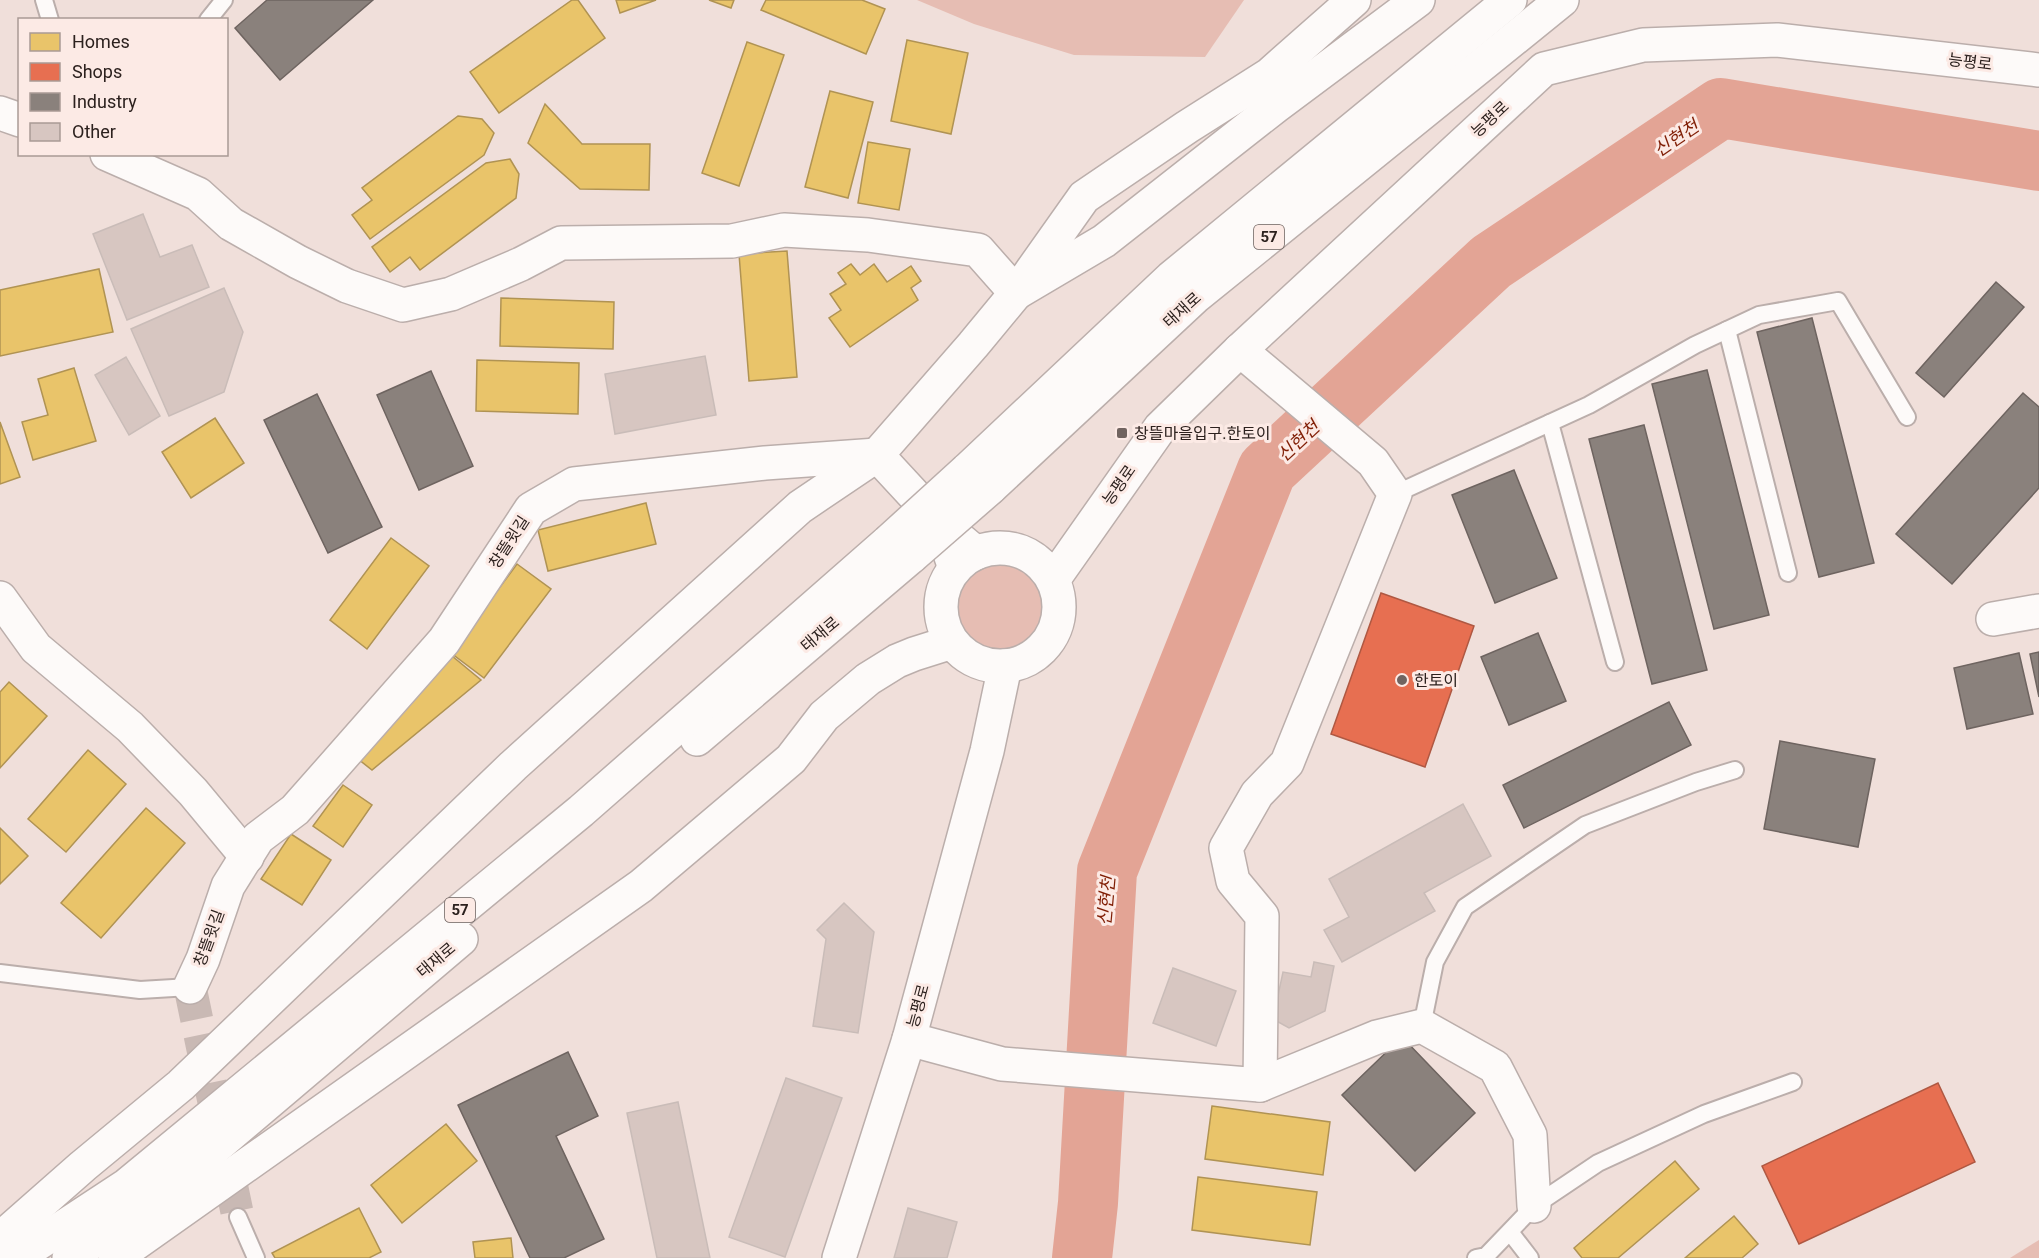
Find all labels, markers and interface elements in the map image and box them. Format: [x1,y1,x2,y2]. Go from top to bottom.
legend [18,18,228,156]
text: Homes [72,31,130,52]
street label: 능평로 [1947,50,1993,74]
text: Shops [72,61,122,82]
text: Industry [72,91,137,112]
street label: 능평로 [1467,97,1513,141]
water label: 신현천 [1650,114,1704,161]
text: Other [72,121,116,142]
road number: 57 [1254,225,1284,249]
street label: 태재로 [1159,288,1205,332]
water label: 신현천 [1273,415,1325,466]
place label: 창뜰마을입구.한토이 [1134,424,1271,443]
marker: 창뜰마을입구.한토이 [1115,426,1129,440]
street label: 능평로 [1099,461,1140,509]
street label: 창뜰윗길 [485,512,533,572]
street label: 태재로 [797,612,843,655]
place label: 한토이 [1414,671,1458,690]
marker: 한토이 [1395,673,1409,687]
water label: 신현천 [1093,873,1119,927]
road number: 57 [445,898,475,922]
street label: 창뜰윗길 [190,907,228,969]
street label: 태재로 [413,938,459,981]
street label: 능평로 [903,982,933,1030]

